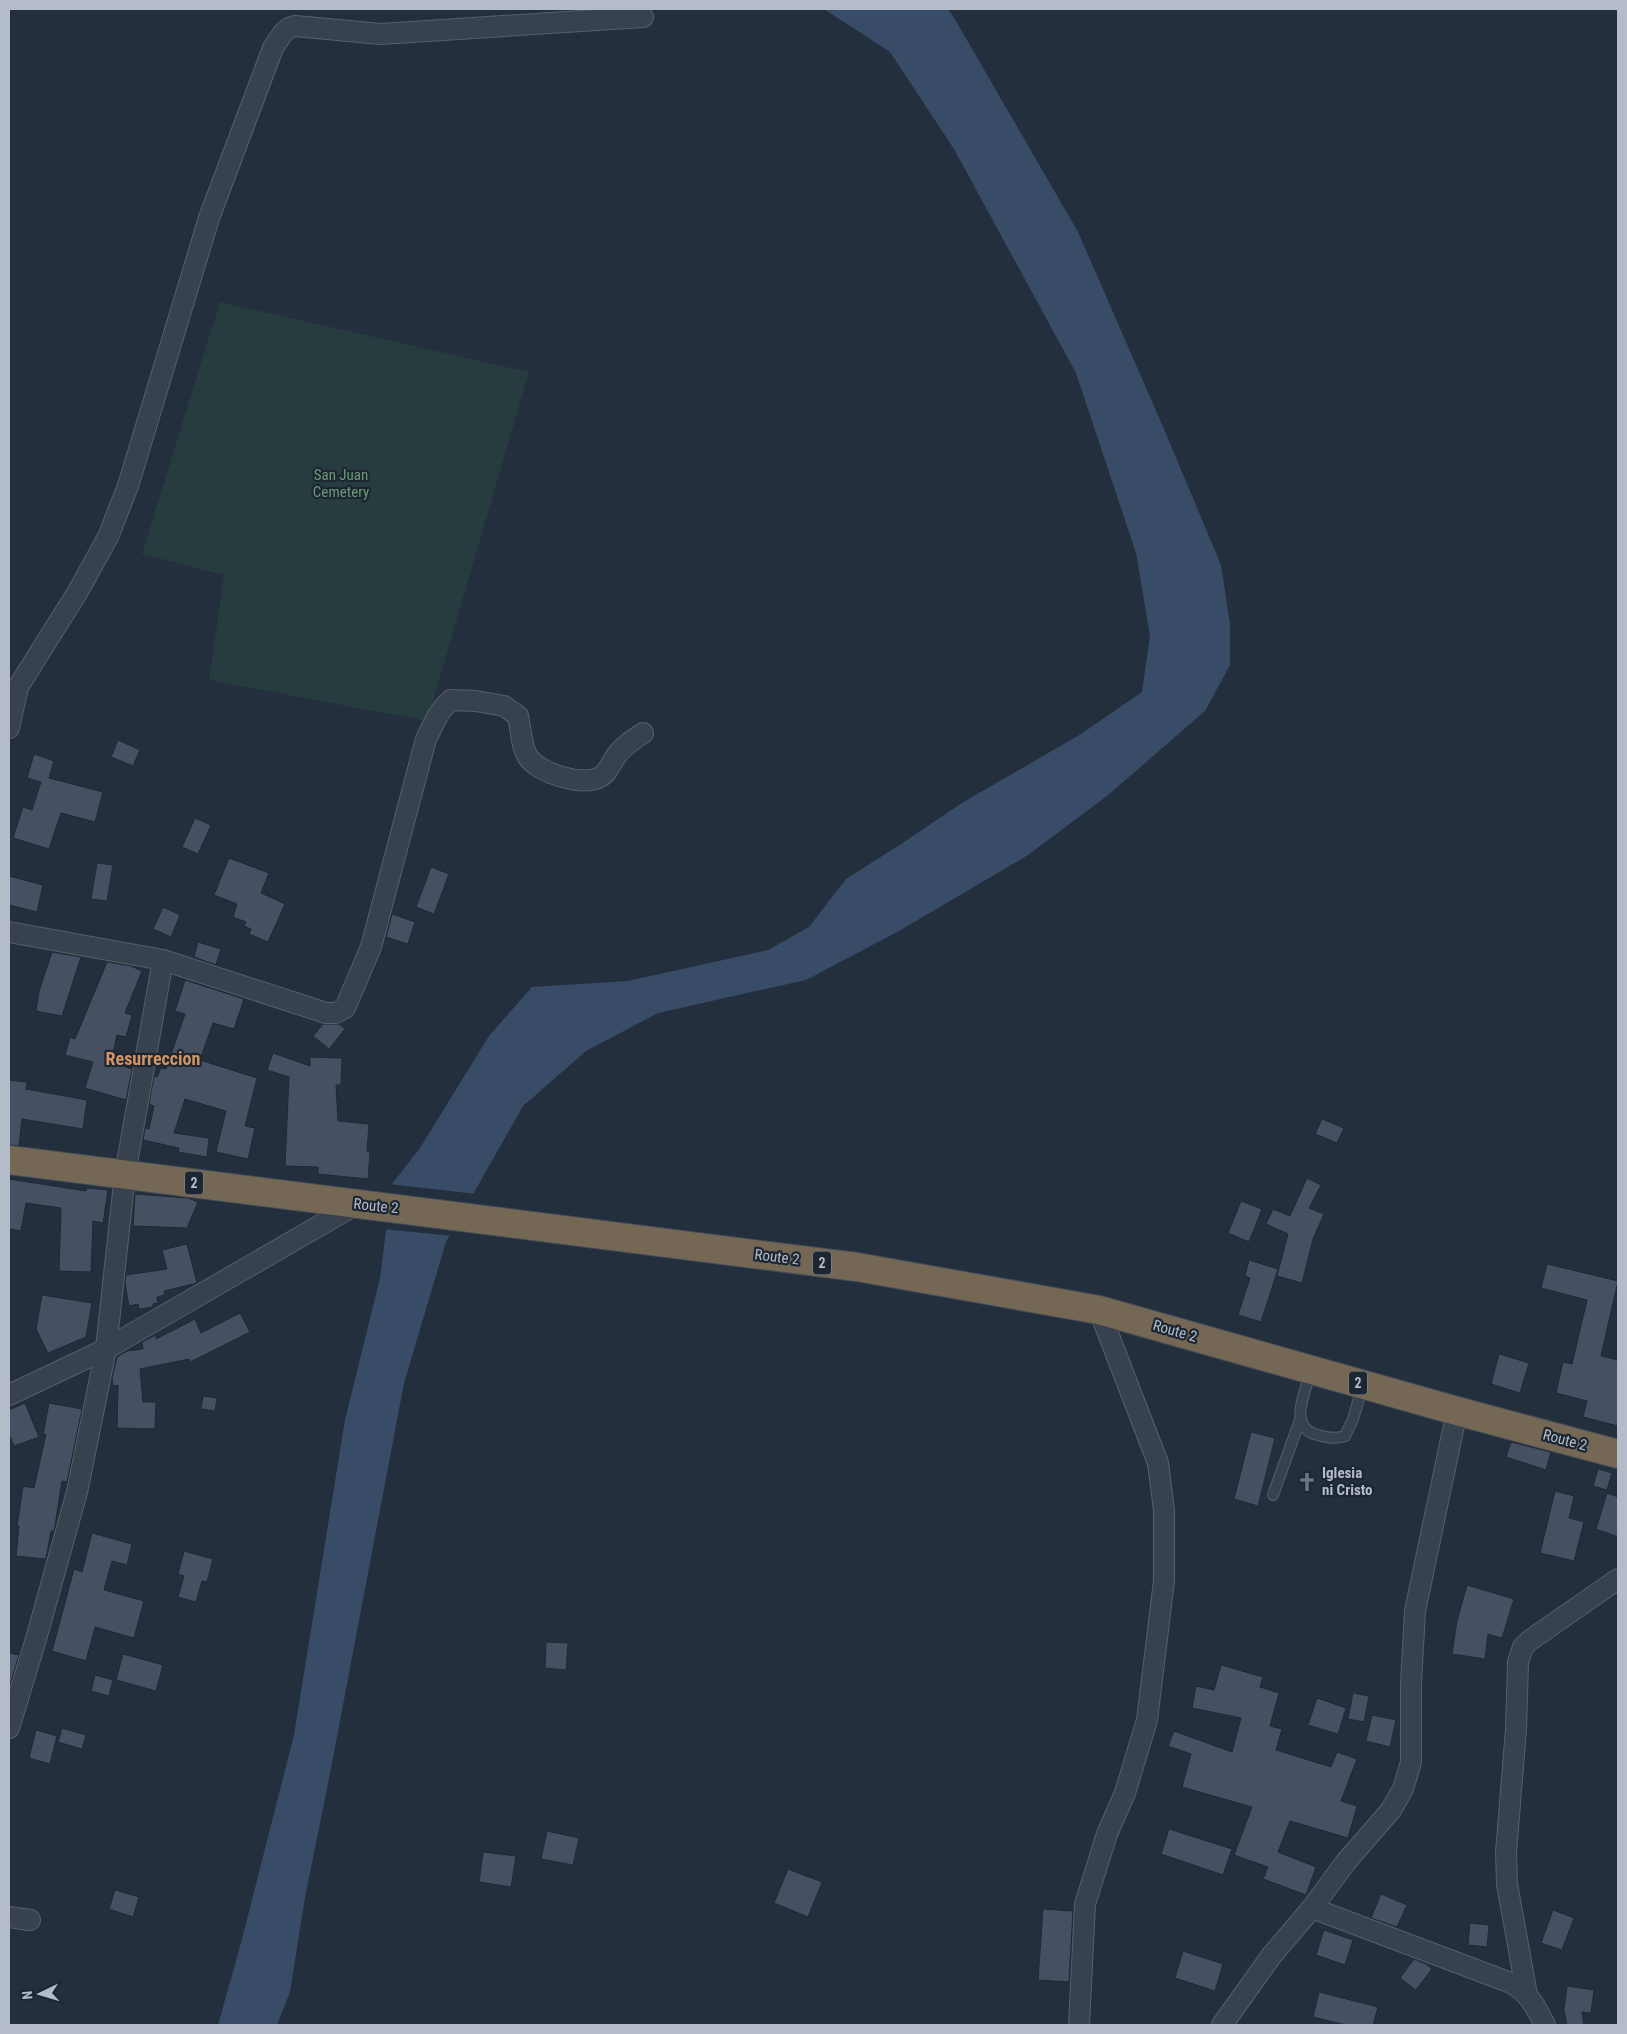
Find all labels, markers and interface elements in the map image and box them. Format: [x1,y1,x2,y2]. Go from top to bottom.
park label: San Juan Cemetery [313,466,369,501]
district label: Resurreccion [106,1048,200,1069]
road number: 2 [185,1172,203,1194]
street label: Route 2 [353,1195,399,1217]
street label: Route 2 [754,1245,800,1269]
road number: 2 [813,1252,831,1274]
street label: Route 2 [1151,1316,1199,1346]
road number: 2 [1349,1372,1367,1395]
street label: Route 2 [1541,1425,1589,1455]
place label: Iglesia ni Cristo [1322,1464,1373,1499]
church icon: Iglesia ni Cristo [1296,1471,1318,1493]
north arrow [15,1969,65,2019]
text: N [19,1990,35,2000]

